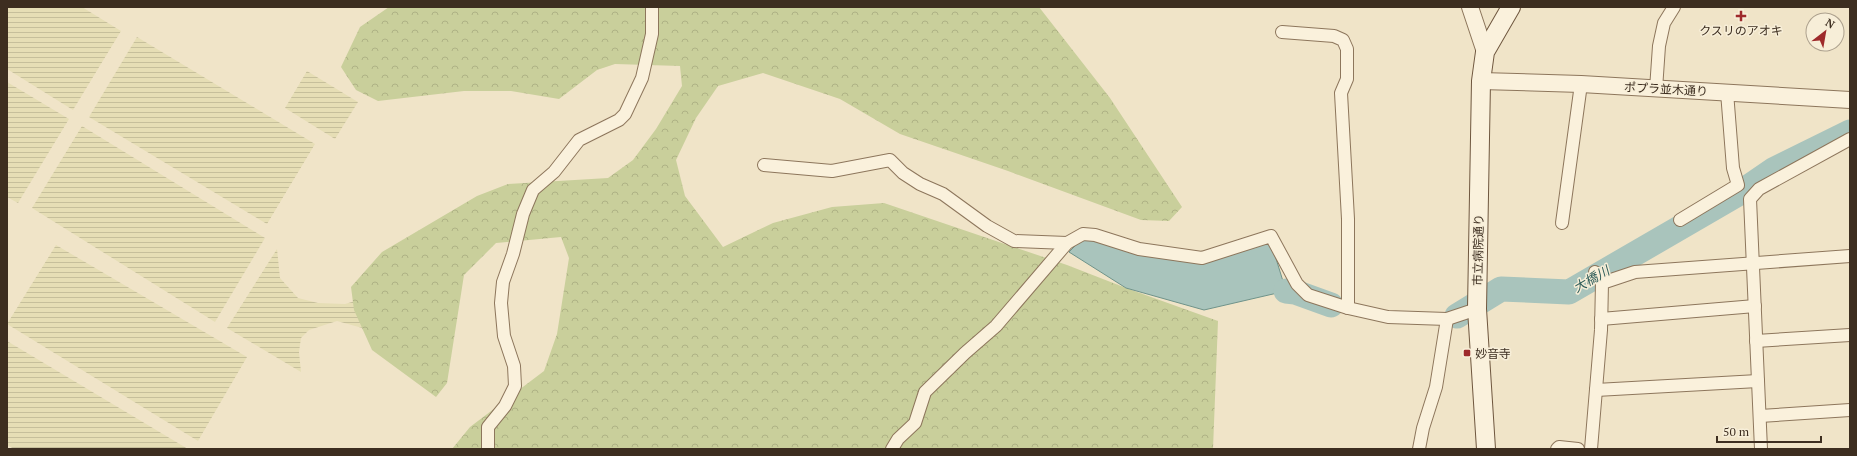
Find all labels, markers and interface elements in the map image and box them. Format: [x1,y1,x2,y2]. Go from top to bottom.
marker: クスリのアオキ [1736,11,1746,21]
north arrow [1805,12,1845,52]
text: N [1823,15,1838,32]
place label: クスリのアオキ [1699,23,1783,38]
street label: ポプラ並木通り [1624,79,1708,99]
street label: 市立病院通り [1470,214,1486,286]
water label: 大橋川 [1570,260,1614,297]
place label: 妙音寺 [1475,346,1511,361]
marker: 妙音寺 [1462,348,1472,358]
scale bar [1717,418,1821,444]
text: 50 m [1723,424,1750,439]

